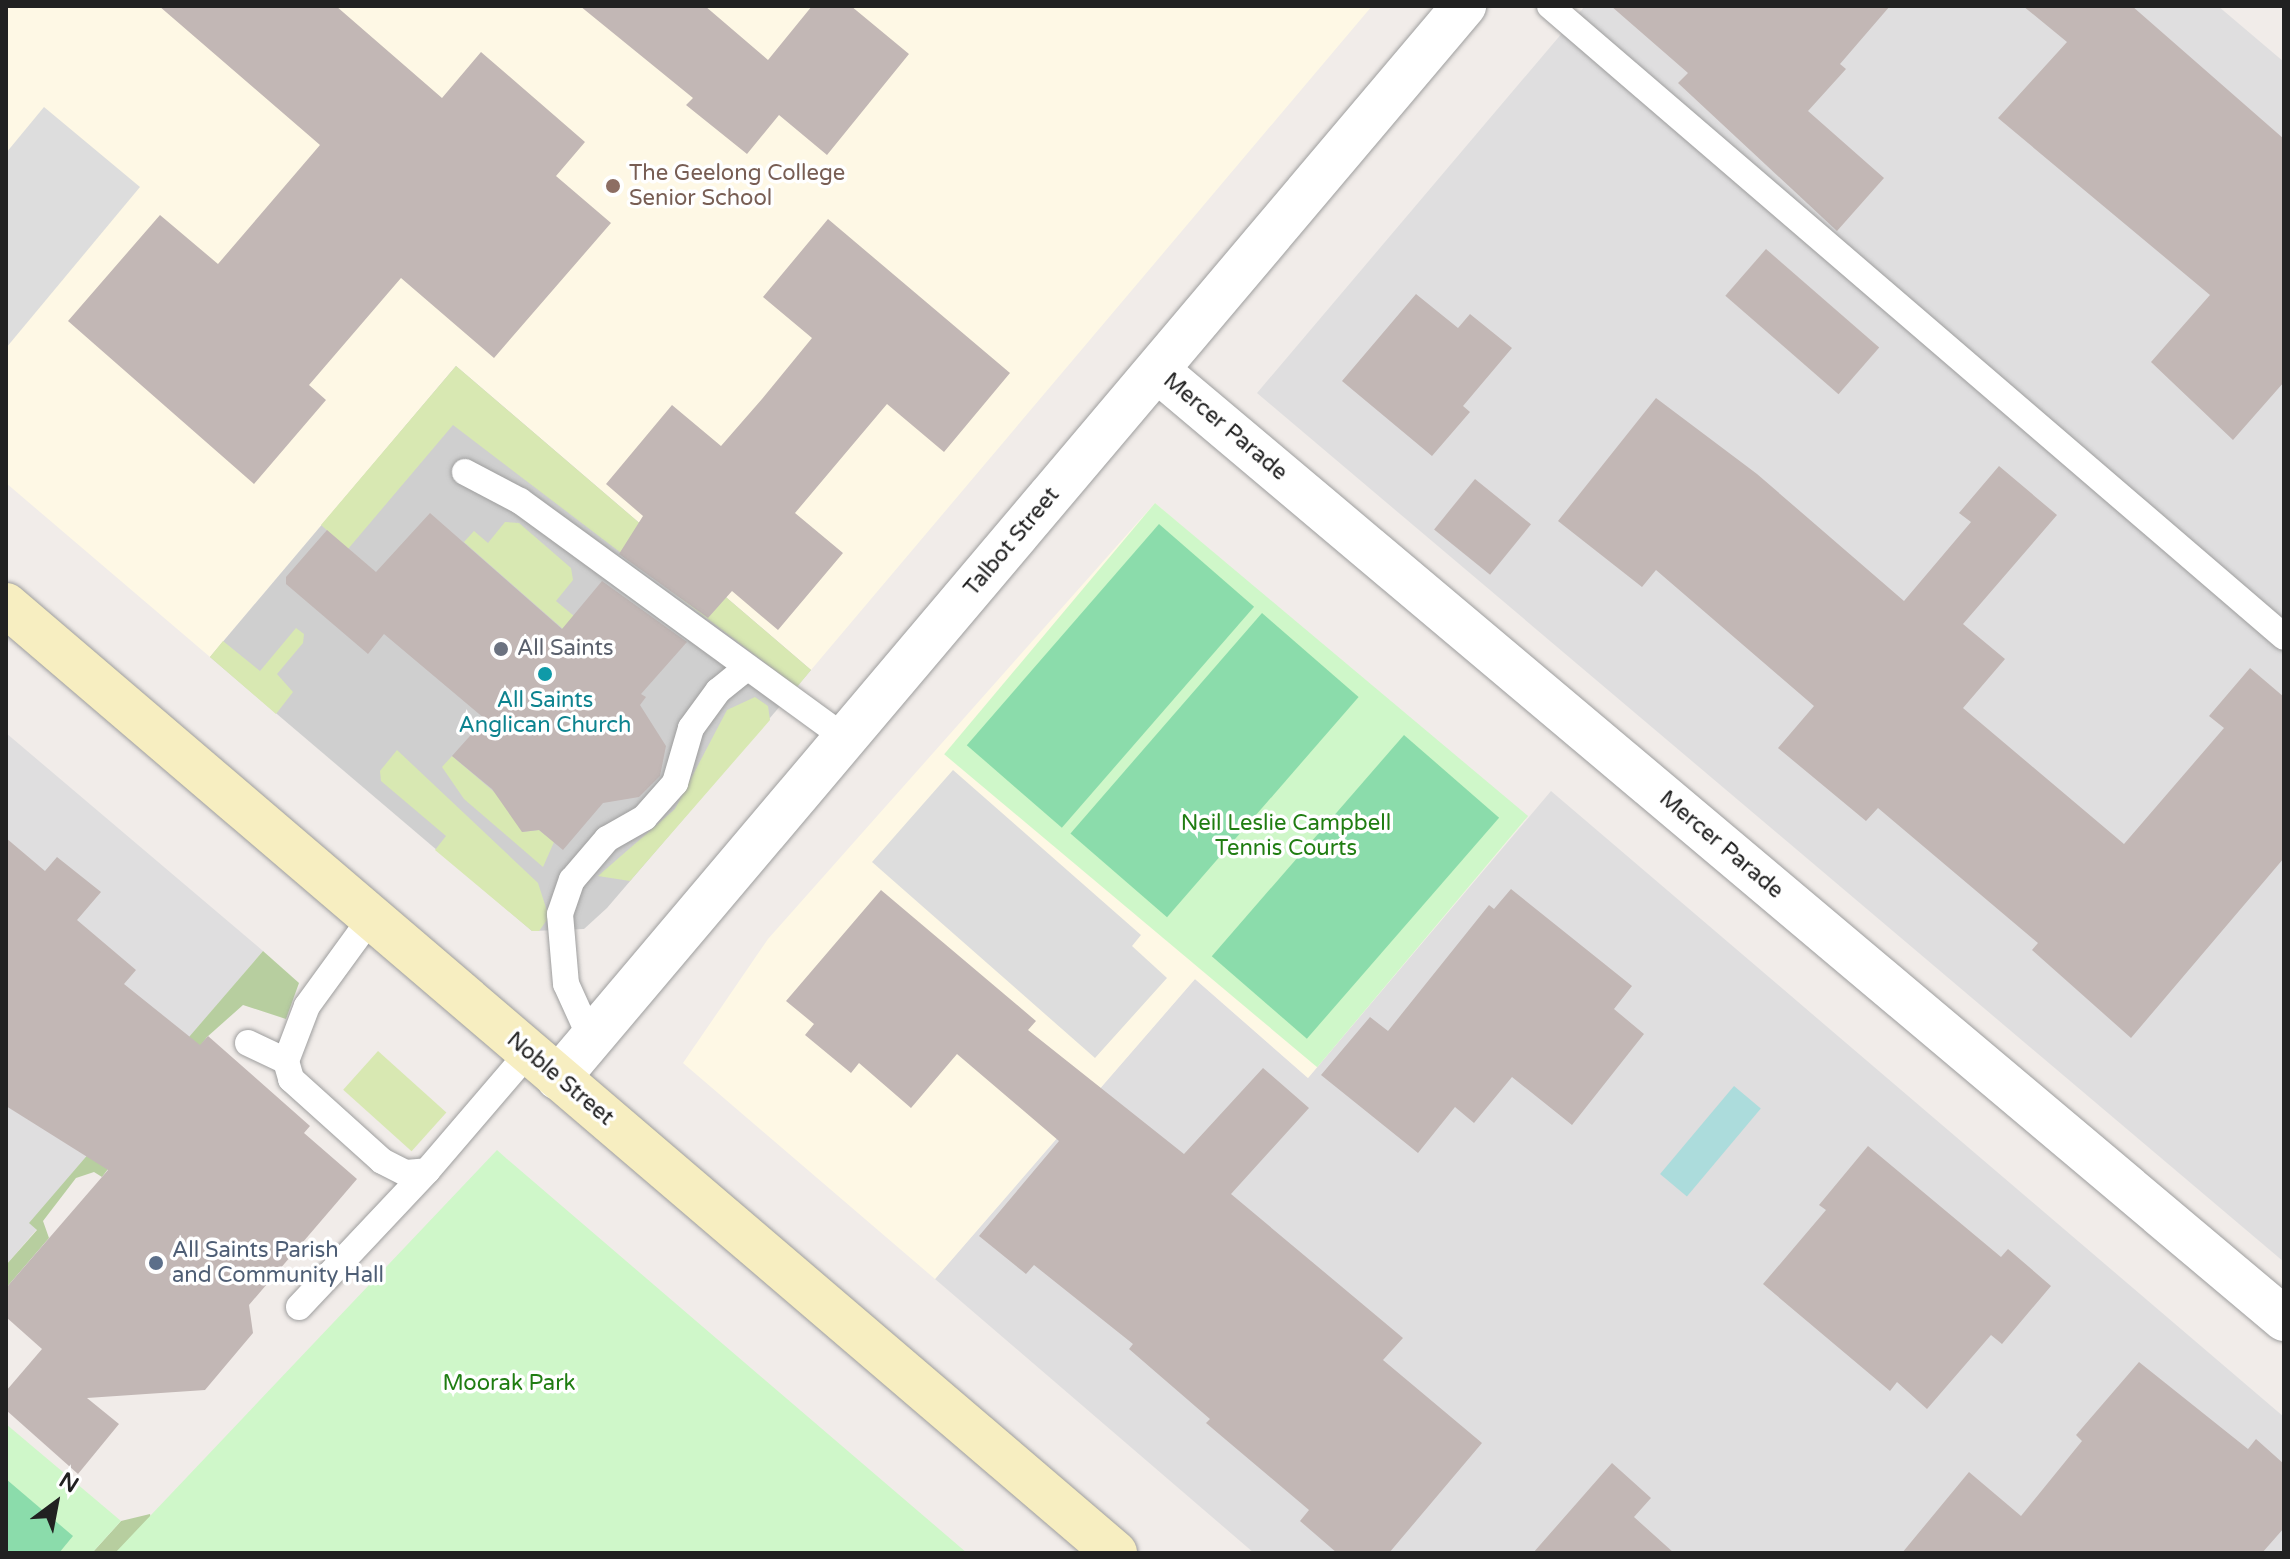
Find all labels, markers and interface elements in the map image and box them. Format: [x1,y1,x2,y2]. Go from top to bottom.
place label: The Geelong College Senior School [629,160,845,212]
marker: The Geelong College Senior School [604,177,622,195]
street label: Mercer Parade [1158,368,1292,486]
street label: Talbot Street [959,482,1065,602]
place label: All Saints [517,636,613,662]
marker: All Saints [492,640,510,658]
marker: All Saints Anglican Church [536,665,554,683]
place label: All Saints Anglican Church [459,687,631,738]
street label: Mercer Parade [1654,786,1788,904]
park label: Neil Leslie Campbell Tennis Courts [1181,810,1391,862]
street label: Noble Street [501,1027,619,1131]
place label: All Saints Parish and Community Hall [172,1237,384,1288]
marker: All Saints Parish and Community Hall [147,1254,165,1272]
park label: Moorak Park [442,1371,576,1397]
north arrow [16,1463,96,1543]
text: N [54,1467,83,1498]

